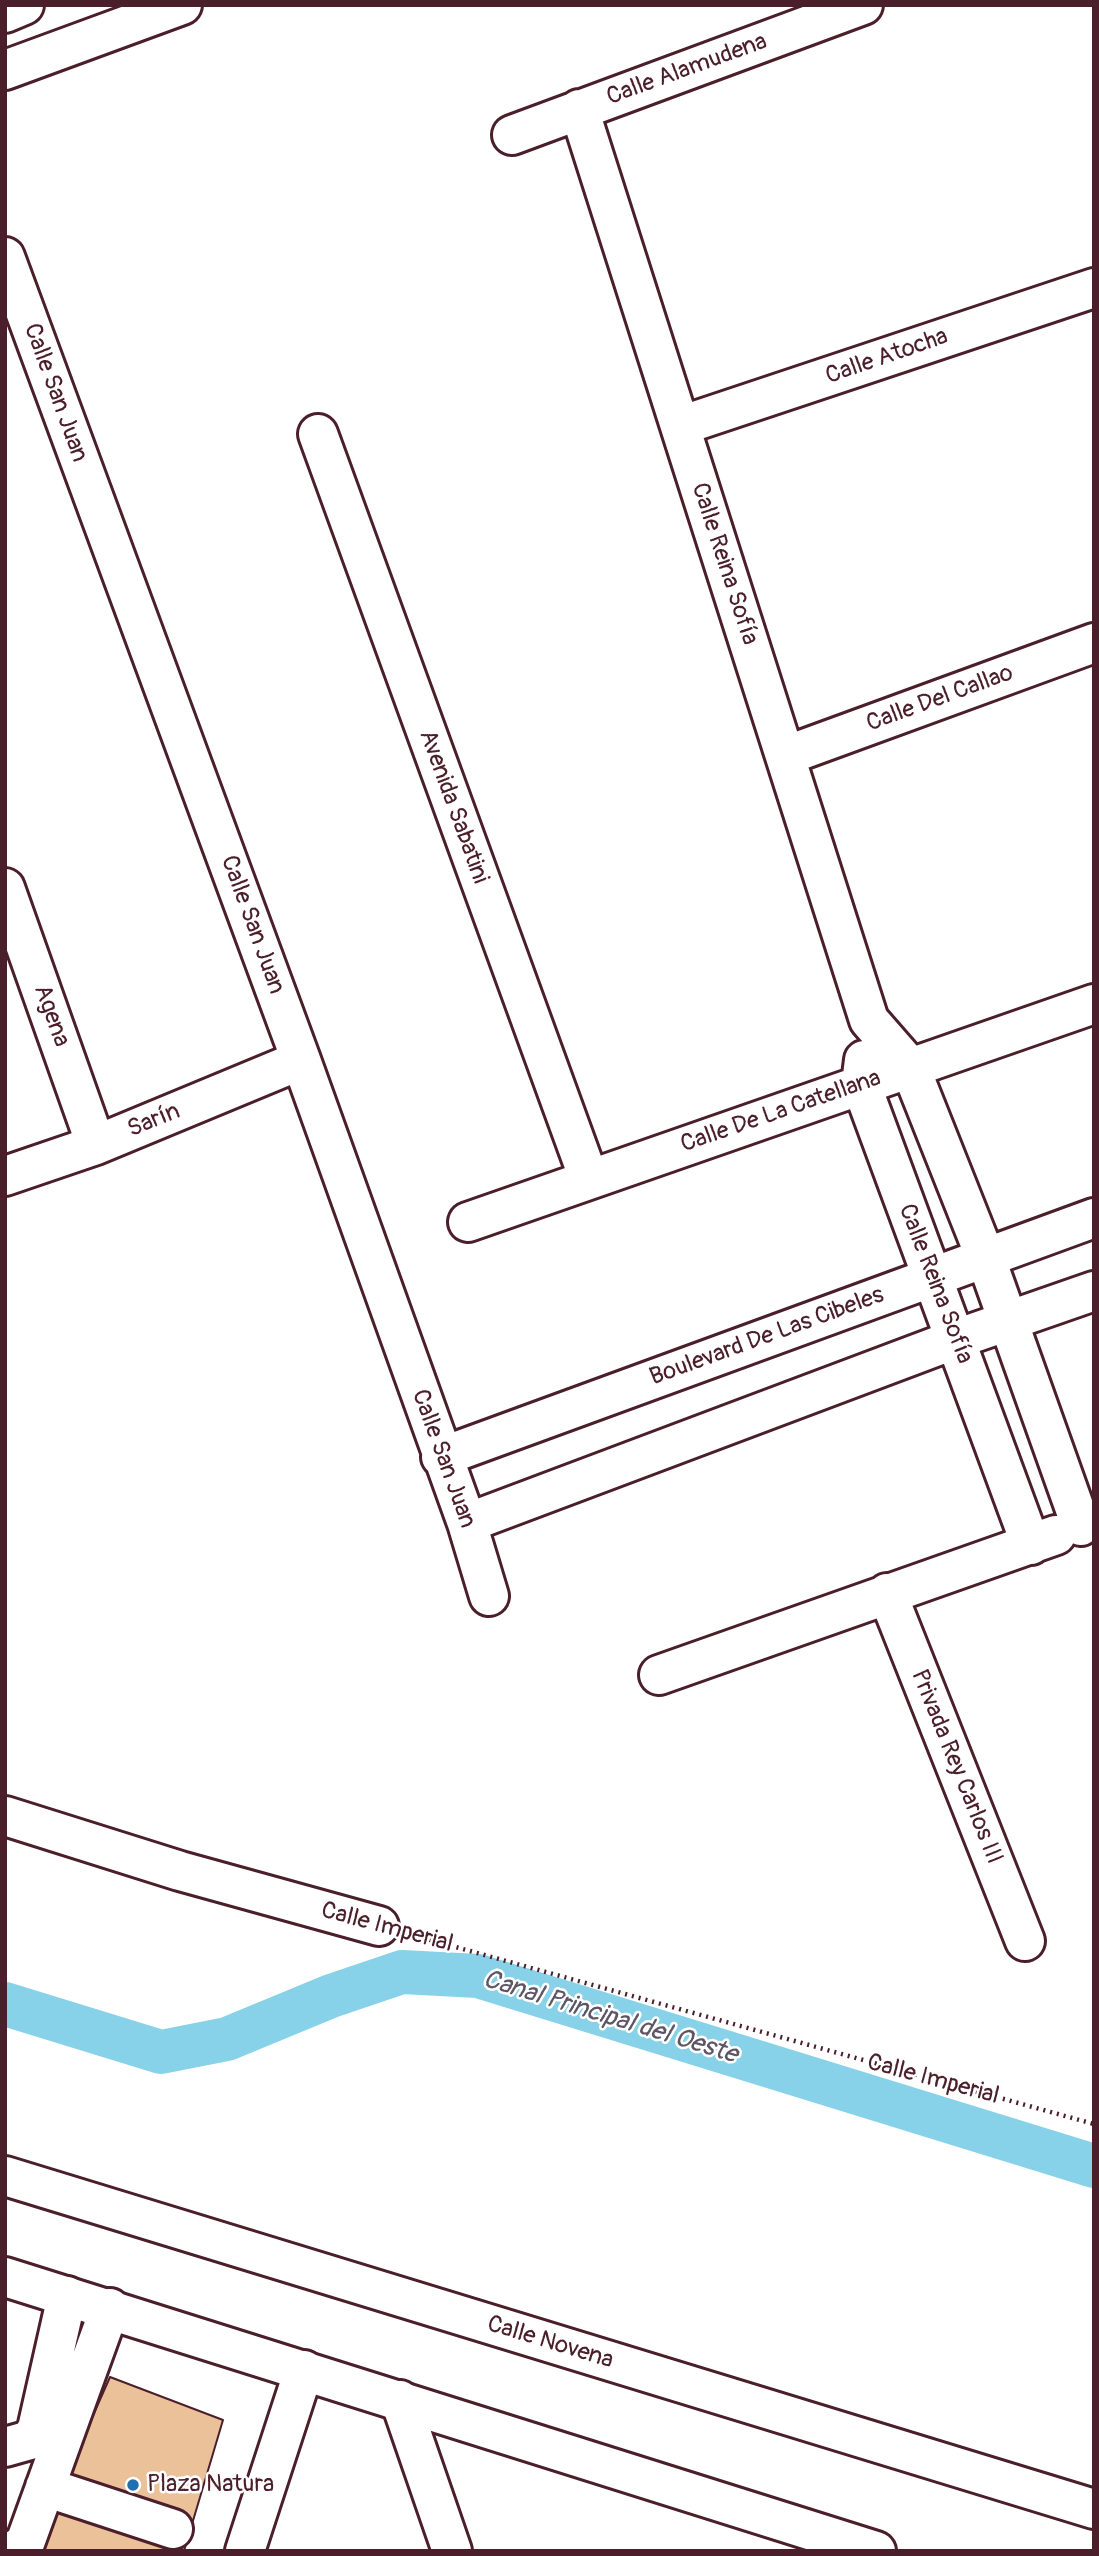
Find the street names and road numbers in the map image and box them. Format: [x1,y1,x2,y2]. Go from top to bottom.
street label: Calle Alamudena [603,28,771,112]
street label: Calle San Juan [17,320,93,466]
street label: Calle Atocha [822,323,952,391]
street label: Calle Reina Sofía [684,479,764,649]
street label: Calle Del Callao [863,659,1017,739]
street label: Avenida Sabatini [412,726,494,888]
street label: Calle San Juan [214,852,290,998]
street label: Agena [27,981,75,1051]
street label: Calle De La Catellana [677,1064,885,1160]
street label: Sarín [124,1098,184,1144]
street label: Calle Reina Sofía [891,1200,979,1368]
street label: Boulevard De Las Cibeles [646,1281,888,1393]
street label: Calle San Juan [405,1386,481,1532]
street label: Privada Rey Carlos III [904,1666,1008,1868]
street label: Calle Imperial [318,1897,456,1959]
street label: Calle Imperial [864,2049,1002,2111]
street label: Calle Novena [483,2310,617,2376]

